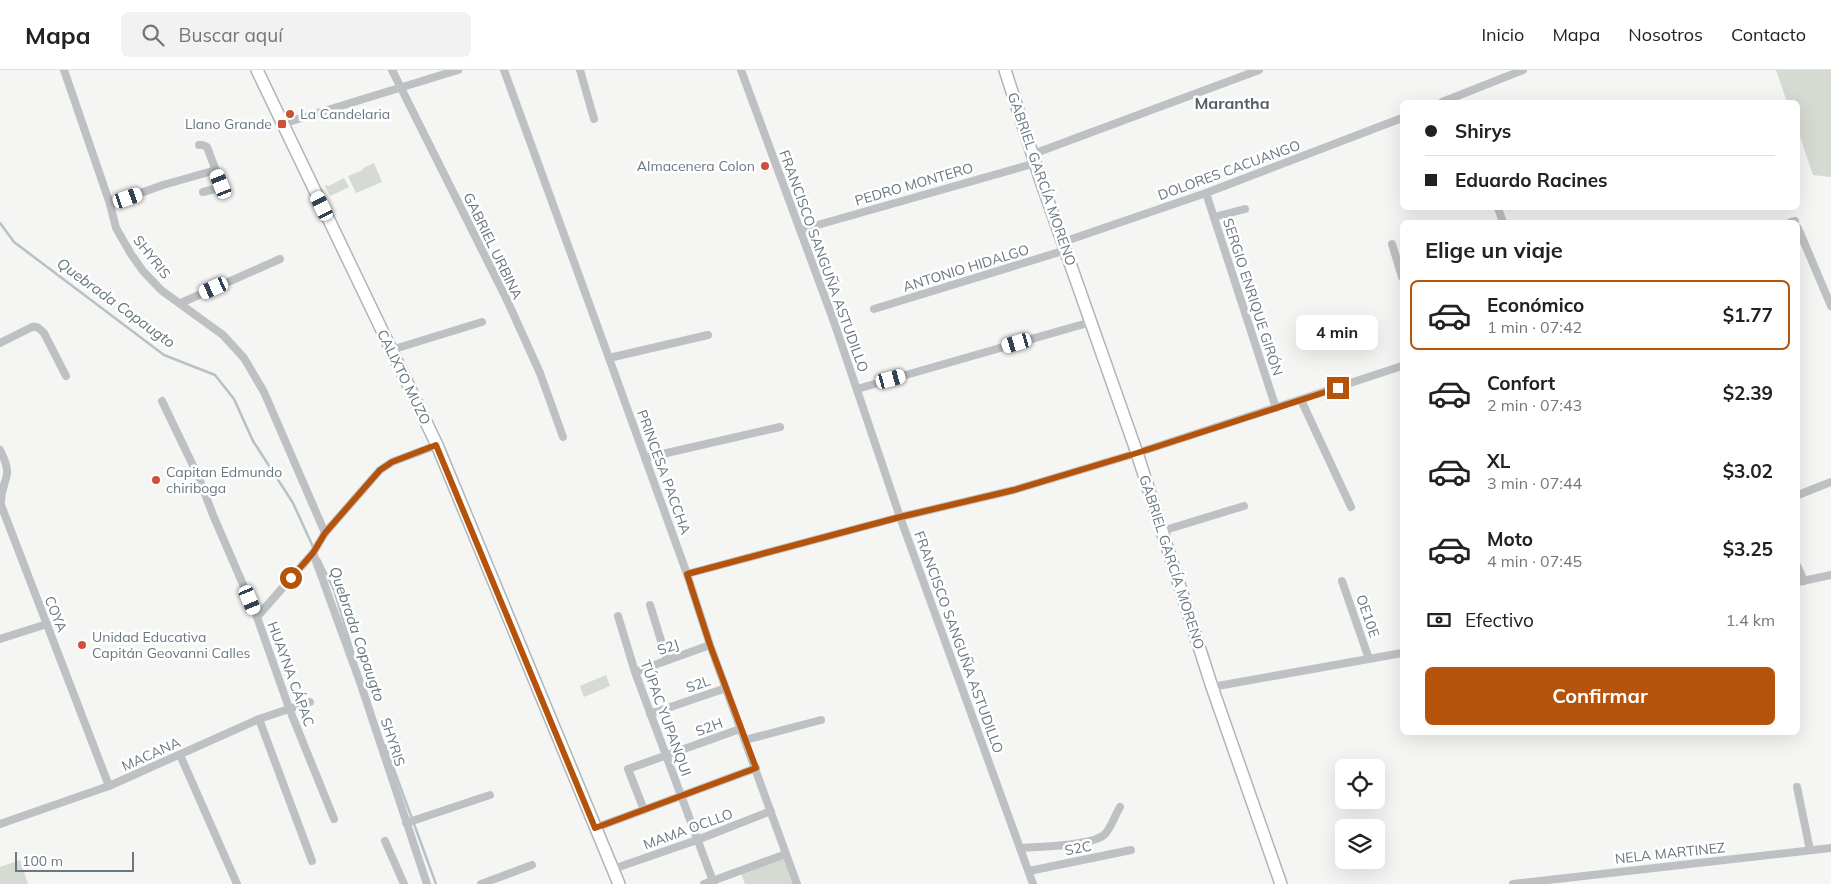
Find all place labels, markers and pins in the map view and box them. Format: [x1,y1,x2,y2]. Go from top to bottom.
place label: La Candelaria [300,105,390,123]
marker: La Candelaria [284,108,296,120]
place label: Llano Grande [185,115,272,133]
marker: Llano Grande [276,118,288,130]
place label: Almacenera Colon [637,157,755,175]
marker: Almacenera Colon [759,160,771,172]
place label: Capitan Edmundo chiriboga [166,463,282,497]
marker: Capitan Edmundo chiriboga [150,474,162,486]
place label: Unidad Educativa Capitán Geovanni Calles [92,628,250,662]
marker: Unidad Educativa Capitán Geovanni Calles [76,639,88,651]

